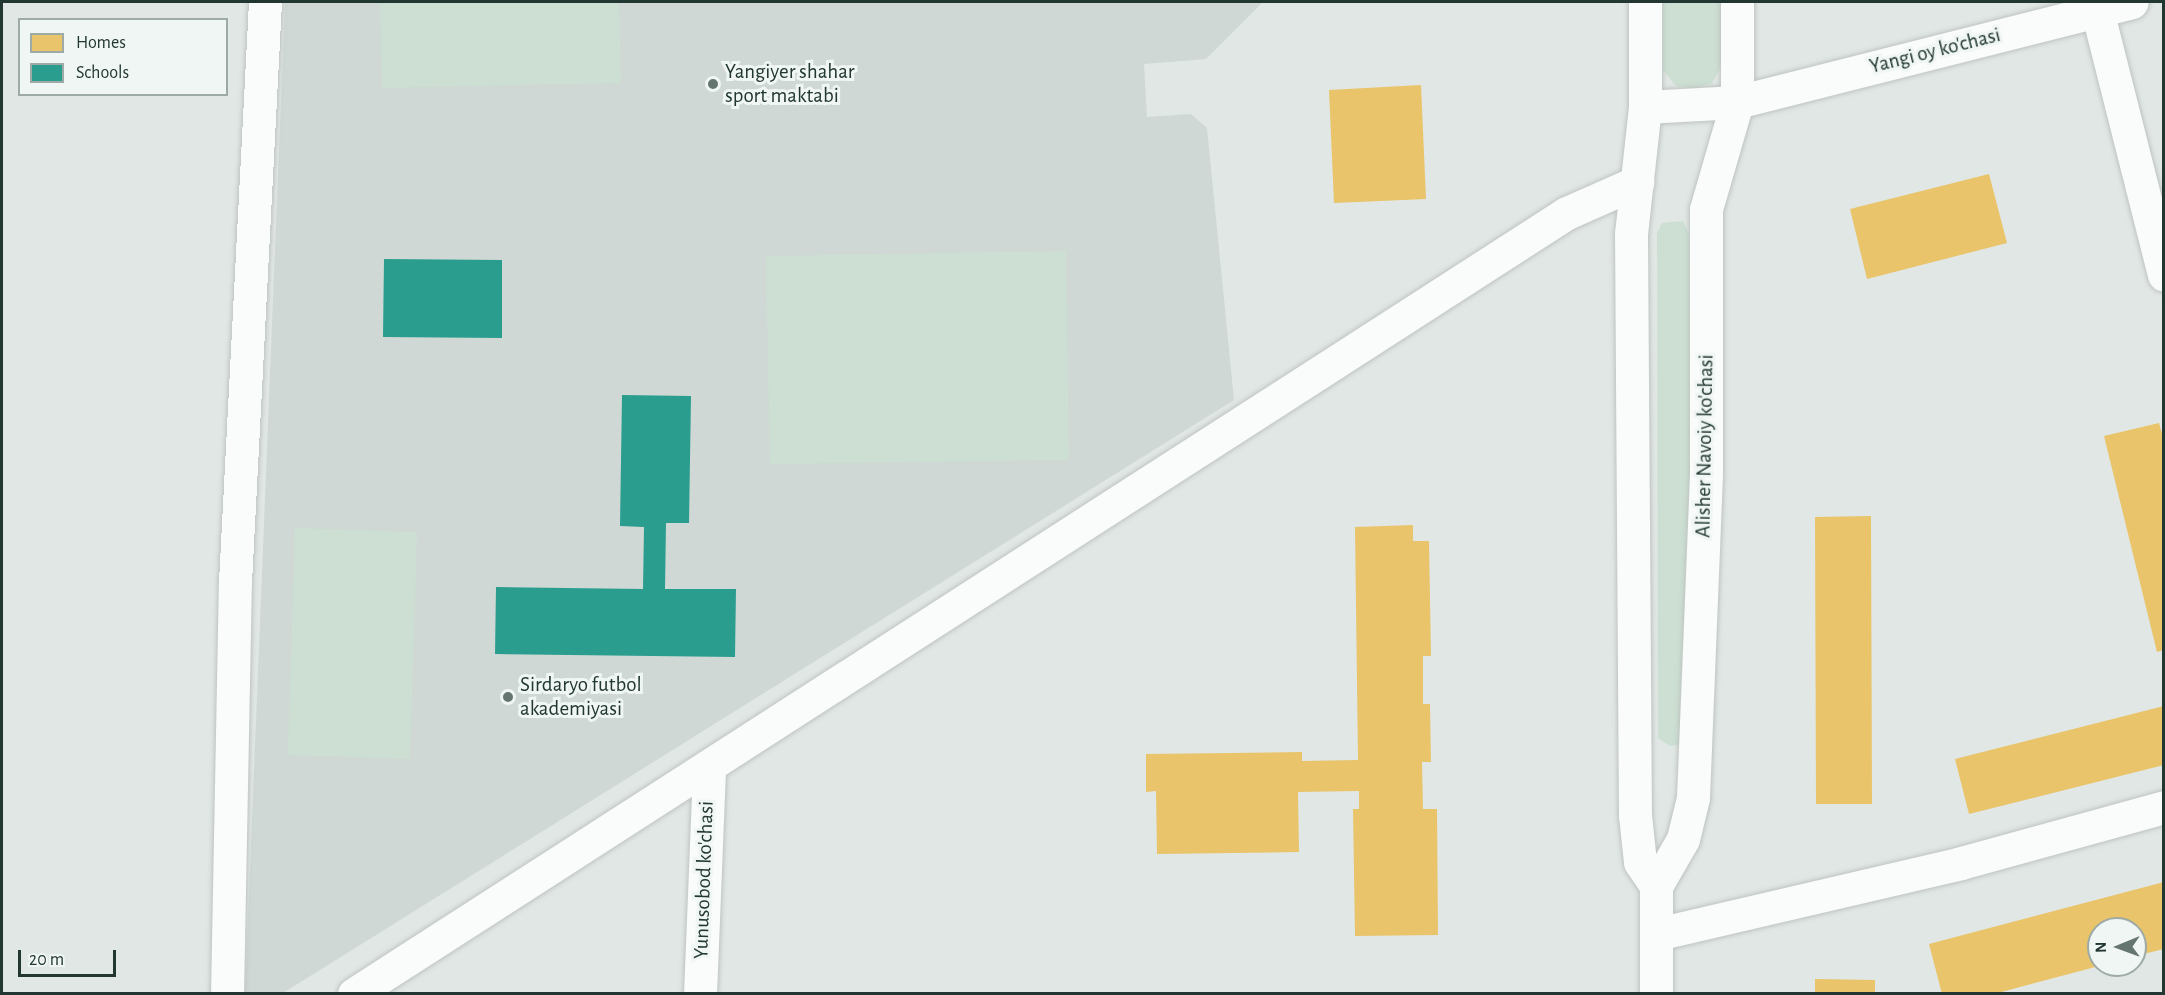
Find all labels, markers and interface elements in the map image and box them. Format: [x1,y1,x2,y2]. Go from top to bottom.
legend [18,18,228,96]
street label: Yangi oy ko'chasi [1867,23,2003,79]
text: Homes [76,34,126,52]
place label: Yangiyer shahar sport maktabi [725,59,855,109]
text: Schools [76,64,129,82]
marker: Yangiyer shahar sport maktabi [706,77,720,91]
street label: Alisher Navoiy ko'chasi [1691,354,1719,538]
place label: Sirdaryo futbol akademiyasi [520,672,642,722]
marker: Sirdaryo futbol akademiyasi [501,690,515,704]
street label: Yunusobod ko'chasi [689,801,719,959]
north arrow [2087,917,2147,977]
scale bar [21,938,118,976]
text: N [2093,942,2109,953]
text: 20 m [29,951,64,969]

